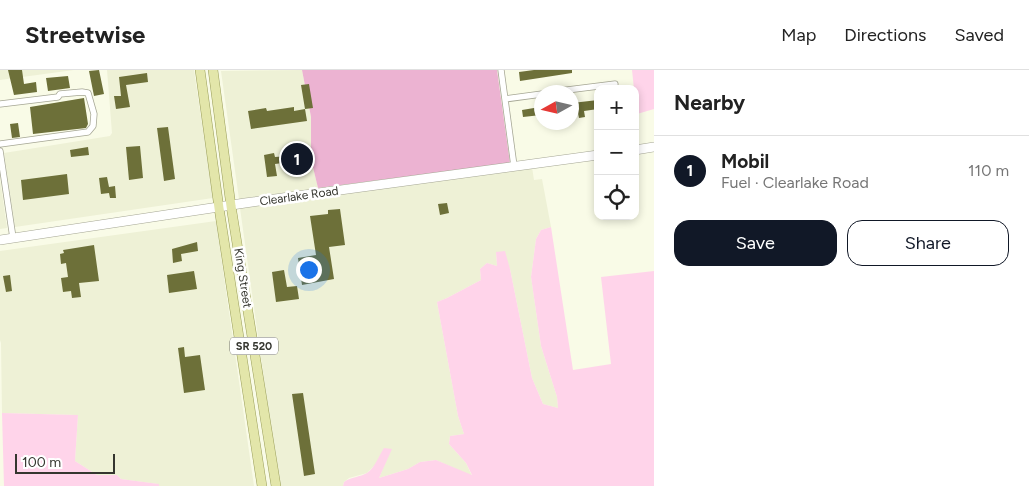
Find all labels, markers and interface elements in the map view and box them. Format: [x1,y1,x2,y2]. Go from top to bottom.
text: Streetwise [25,20,145,49]
text: Map [781,24,816,46]
text: Directions [844,24,926,46]
text: Saved [954,24,1004,46]
north arrow [534,85,579,130]
map controls [594,85,639,220]
button: + [594,85,639,130]
text: Nearby [674,90,745,115]
button: − [594,130,639,175]
pin: 1 [281,140,313,178]
text: Mobil [721,150,769,173]
text: 1 [687,161,693,180]
text: 110 m [968,161,1009,180]
text: Fuel · Clearlake Road [721,173,869,192]
button: locate [594,175,639,220]
street label: Clearlake Road [259,184,339,208]
button: Save [674,220,837,266]
button: Share [847,220,1009,266]
street label: King Street [231,247,255,309]
your location [296,257,322,283]
road number: SR 520 [230,338,278,354]
scale bar [15,451,115,474]
text: 100 m [22,454,61,471]

